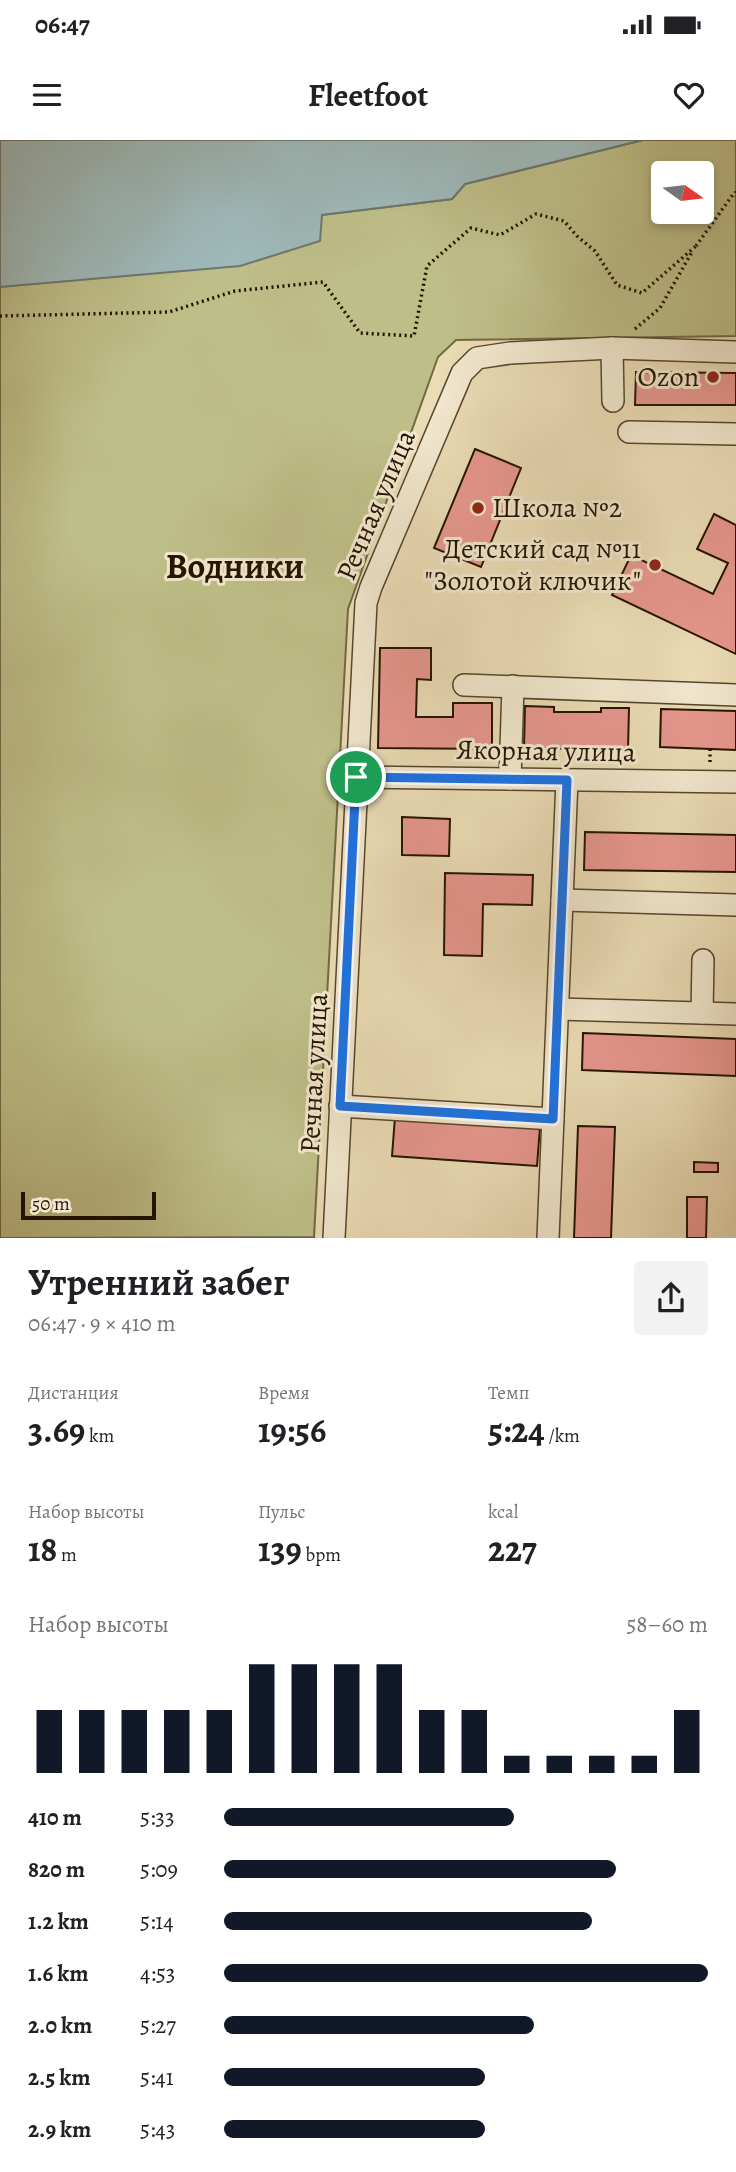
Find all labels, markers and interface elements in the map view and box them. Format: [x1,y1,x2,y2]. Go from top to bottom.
text: 06:47 [35,7,90,42]
text: Fleetfoot [308,73,428,117]
icon: menu [28,76,66,114]
icon: heart [670,76,708,114]
north arrow [651,161,714,224]
map controls [651,161,714,224]
place label: Ozon [637,358,699,396]
marker: Ozon [705,369,721,385]
street label: Речная улица [327,424,425,586]
place label: Школа №2 [492,489,622,527]
marker: Школа №2 [470,500,486,516]
place label: Детский сад №11 "Золотой ключик" [425,530,641,600]
district label: Водники [166,542,304,590]
marker: Детский сад №11 "Золотой ключик" [647,557,663,573]
street label: Якорная улица [456,730,636,772]
pin [326,747,386,807]
icon: arrive [337,758,375,796]
street label: Речная улица [291,992,337,1154]
scale bar [21,1188,156,1220]
text: 50 m [32,1191,70,1217]
text: Утренний забег [28,1256,289,1308]
button: share [634,1261,708,1335]
text: 06:47 · 9 × 410 m [28,1308,176,1339]
text: Дистанция [28,1380,119,1406]
text: Время [258,1380,310,1406]
text: Темп [488,1380,529,1406]
text: 3.69 [28,1406,85,1454]
text: 19:56 [258,1406,326,1454]
text: 5:24 [488,1406,545,1454]
text: km [85,1423,114,1449]
text: /km [545,1423,580,1449]
text: Набор высоты [28,1499,144,1525]
text: Пульс [258,1499,306,1525]
text: kcal [488,1499,518,1525]
text: 18 [28,1525,57,1573]
text: 139 [258,1525,302,1573]
text: 227 [488,1525,537,1573]
text: m [57,1542,77,1568]
text: bpm [302,1542,341,1568]
text: Набор высоты [28,1609,169,1640]
text: 58–60 m [626,1609,708,1640]
text: 410 m [28,1802,82,1833]
text: 5:33 [140,1802,175,1833]
text: 820 m [28,1854,85,1885]
text: 5:09 [140,1854,178,1885]
text: 1.2 km [28,1906,89,1937]
text: 5:14 [140,1906,174,1937]
text: 1.6 km [28,1958,88,1989]
text: 4:53 [140,1958,175,1989]
text: 2.0 km [28,2010,92,2041]
text: 5:27 [140,2010,176,2041]
text: 2.5 km [28,2062,90,2093]
text: 5:41 [140,2062,174,2093]
text: 2.9 km [28,2114,91,2145]
text: 5:43 [140,2114,175,2145]

